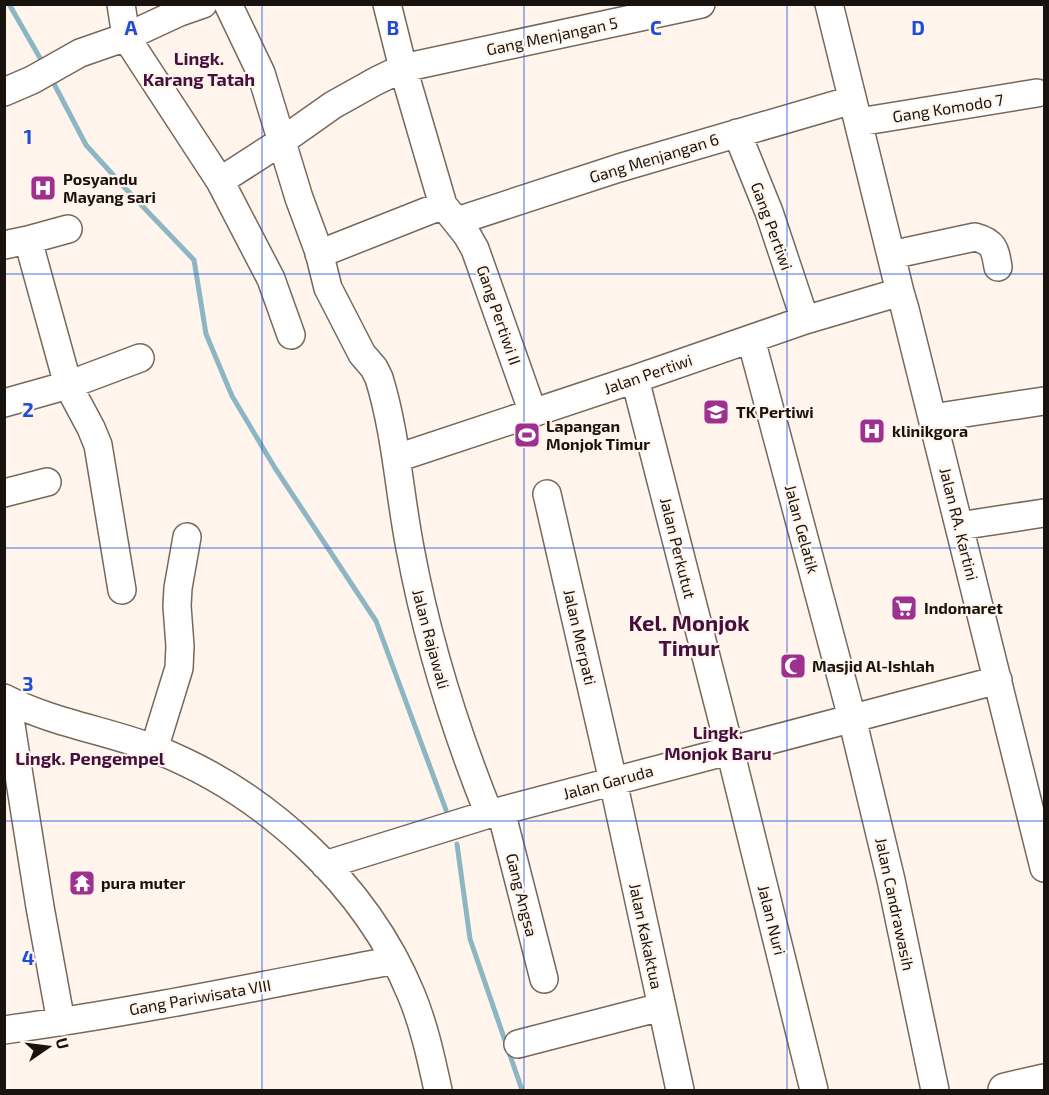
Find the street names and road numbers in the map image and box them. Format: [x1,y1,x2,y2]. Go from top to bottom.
street label: Gang Menjangan 5 [485,12,619,60]
street label: Gang Komodo 7 [891,89,1005,126]
street label: Gang Menjangan 6 [587,129,721,187]
street label: Gang Pertiwi [748,179,797,272]
street label: Gang Pertiwi II [474,263,525,367]
street label: Jalan Pertiwi [601,350,695,398]
street label: Jalan RA. Kartini [936,465,983,582]
street label: Jalan Gelatik [782,482,823,575]
street label: Jalan Perkutut [657,495,700,600]
street label: Jalan Rajawali [408,587,454,691]
street label: Jalan Merpati [560,587,601,687]
street label: Jalan Garuda [561,760,655,803]
street label: Jalan Candrawasih [872,836,919,972]
street label: Gang Angsa [503,851,542,939]
street label: Jalan Kakaktua [626,881,667,991]
street label: Jalan Nuri [755,883,790,957]
street label: Gang Pariwisata VIII [128,975,272,1018]

